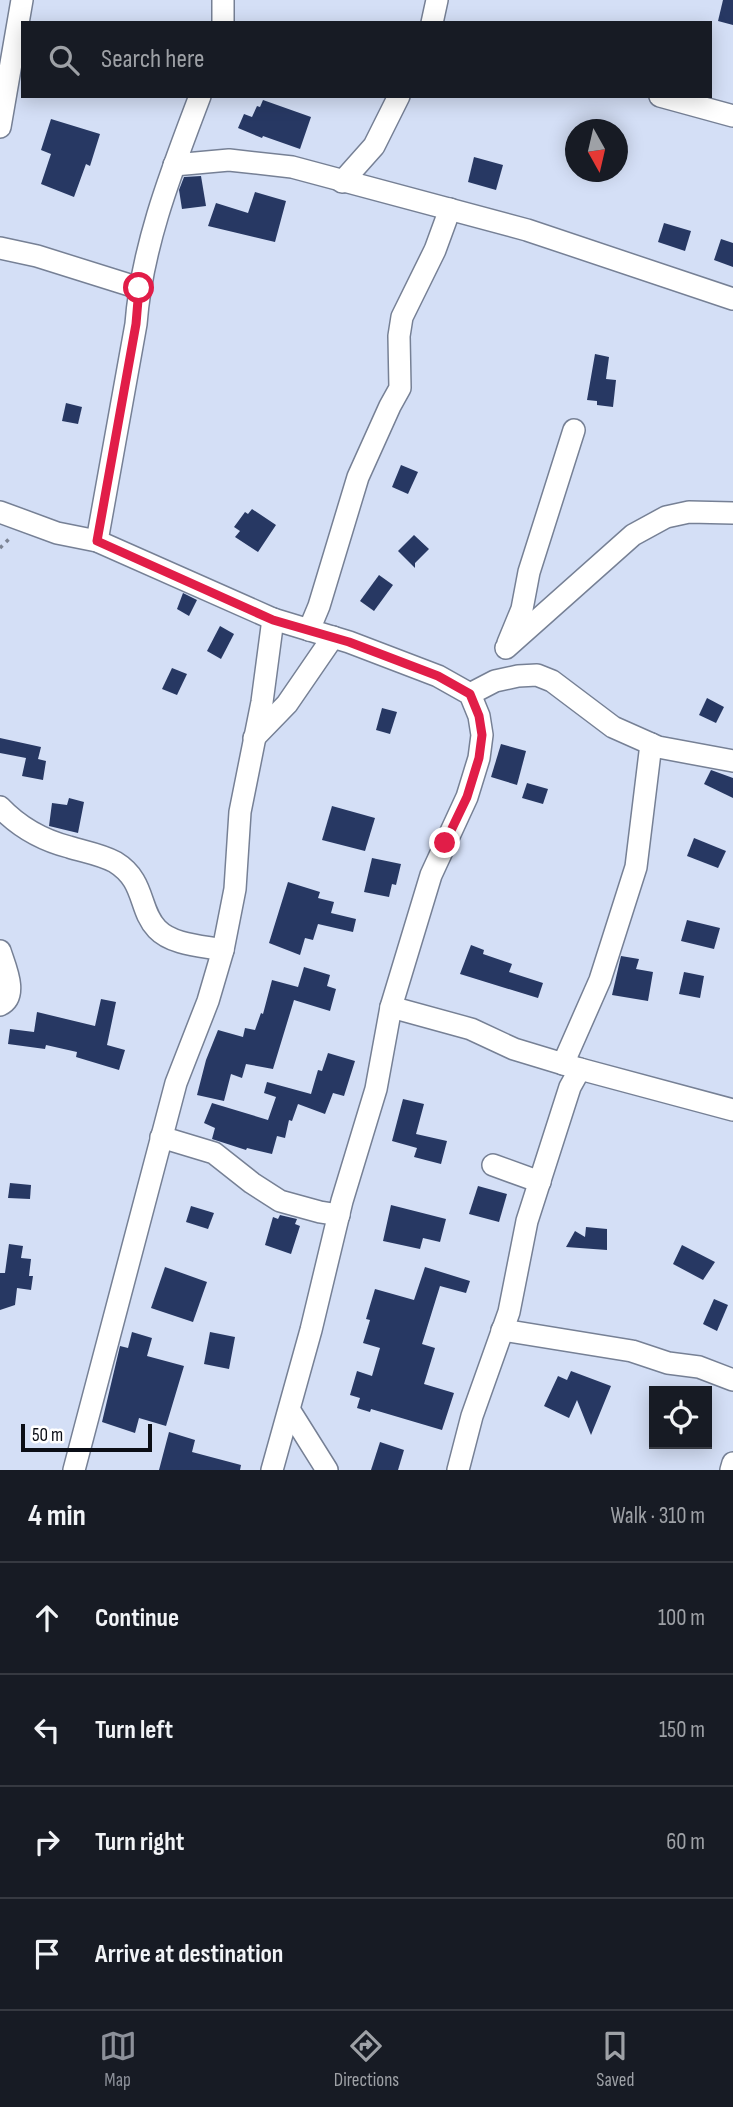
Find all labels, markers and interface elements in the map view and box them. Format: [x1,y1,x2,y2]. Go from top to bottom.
search box [21,21,712,98]
icon: search [45,41,83,79]
text: Search here [101,44,204,75]
north arrow [565,119,628,182]
route start [123,272,154,303]
route end [429,827,460,858]
map controls [649,1386,712,1449]
button: locate [649,1386,712,1449]
scale bar [21,1421,152,1453]
text: 50 m [32,1424,63,1447]
text: 4 min [28,1498,86,1534]
text: Walk · 310 m [610,1502,705,1530]
icon: ahead [28,1599,66,1637]
text: Continue [95,1603,179,1634]
text: 100 m [658,1604,705,1632]
icon: left [28,1711,66,1749]
text: Turn left [95,1715,173,1746]
text: 150 m [659,1716,705,1744]
icon: right [28,1823,66,1861]
text: Turn right [95,1827,184,1858]
text: 60 m [666,1828,705,1856]
icon: arrive [28,1935,66,1973]
text: Arrive at destination [95,1939,283,1970]
tab: Map [99,2027,137,2092]
tab: Directions [334,2027,399,2092]
tab: Saved [596,2027,634,2092]

